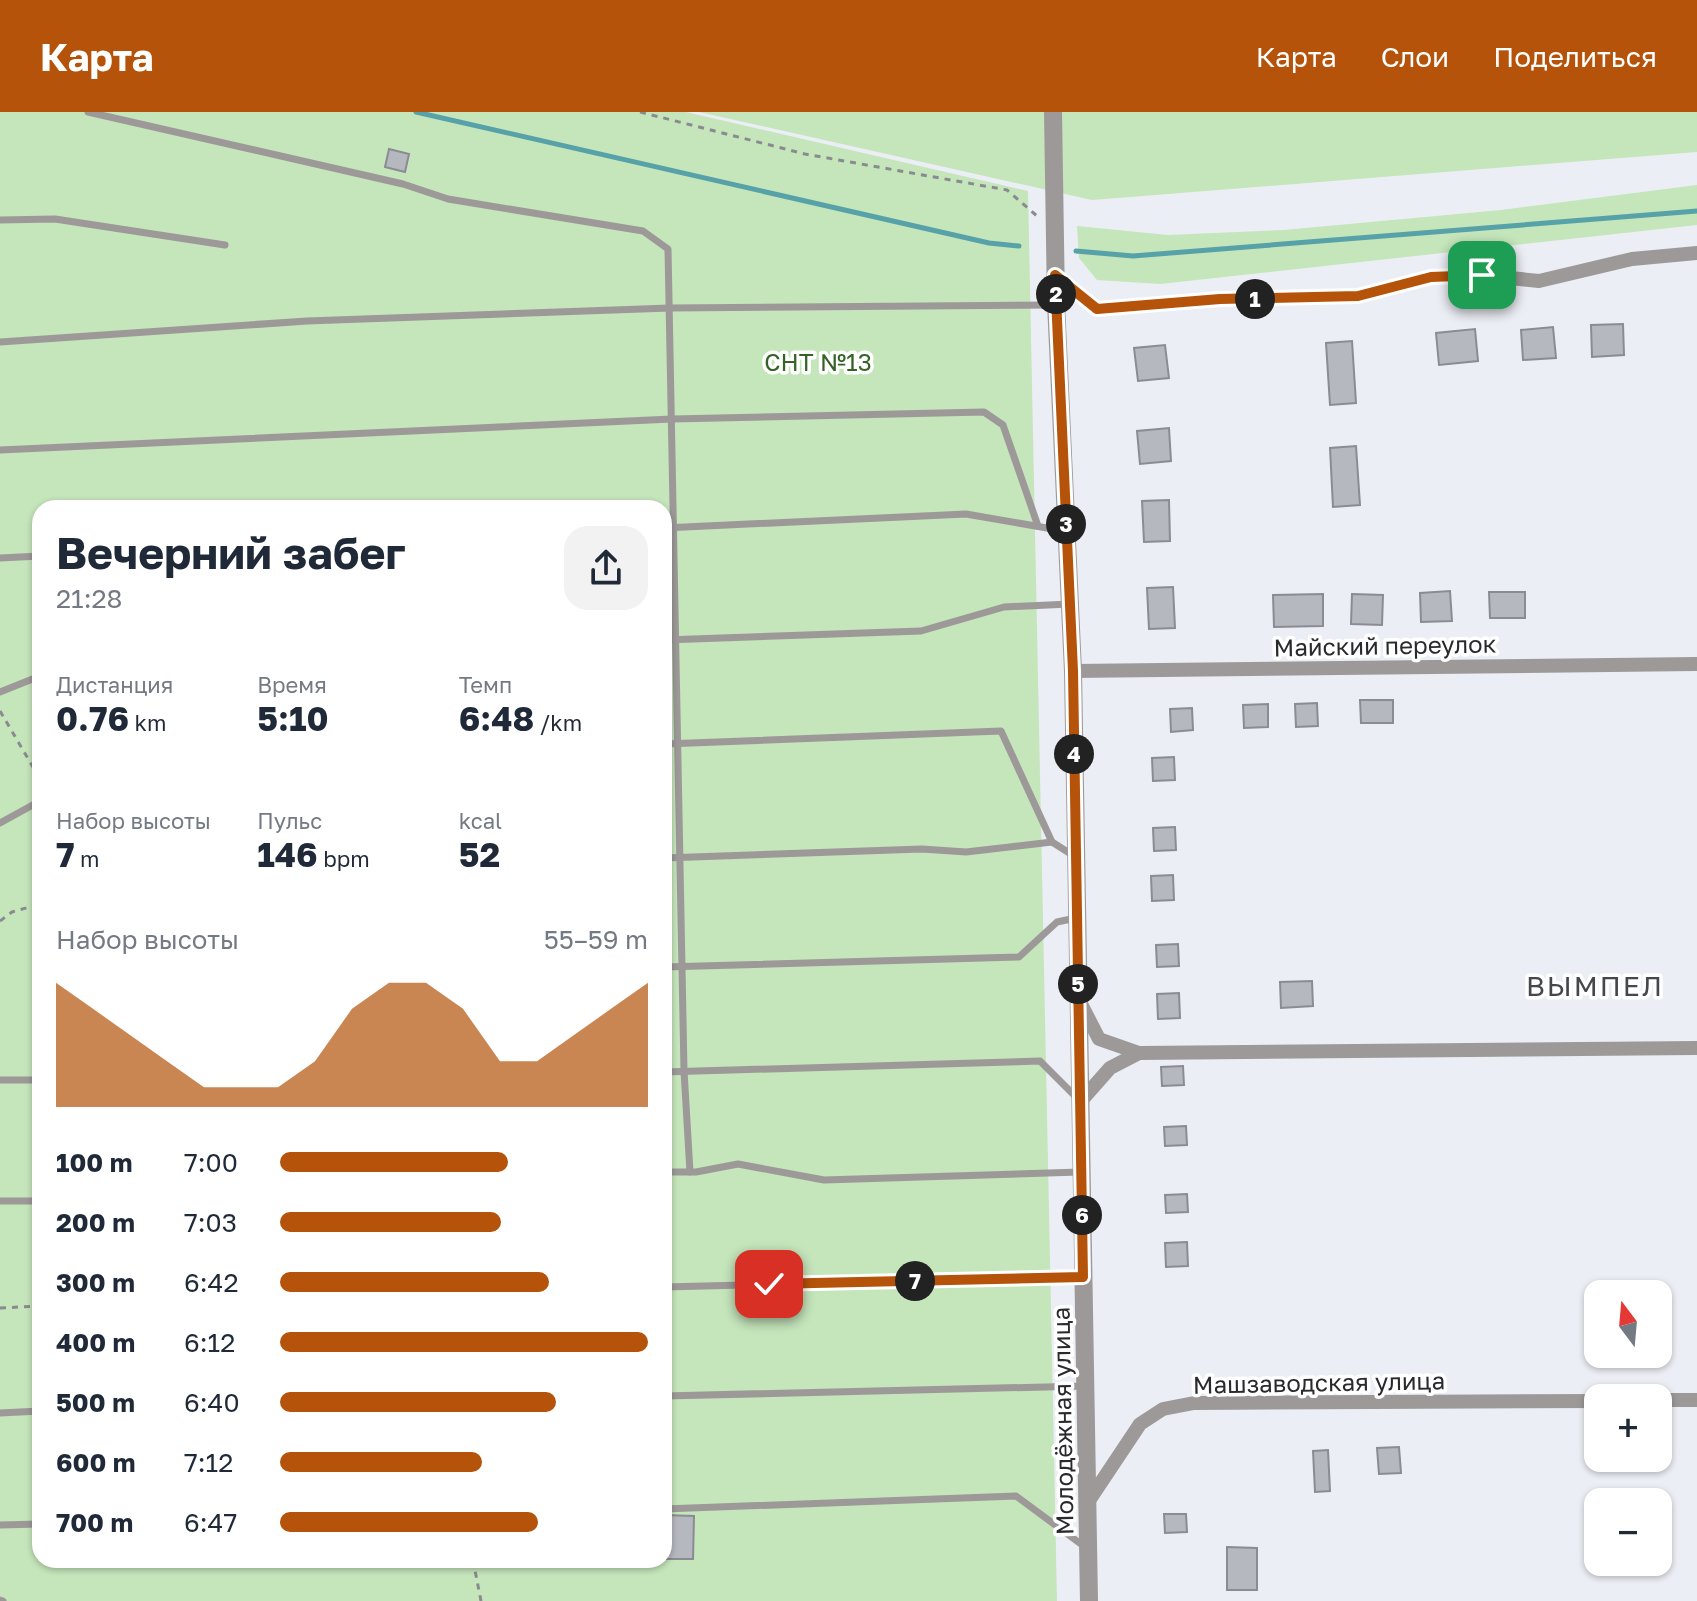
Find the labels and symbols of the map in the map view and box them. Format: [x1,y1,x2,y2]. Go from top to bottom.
pin [1448,241,1516,309]
pin: 2 [1036,274,1076,314]
pin: 1 [1235,279,1275,319]
park label: СНТ №13 [764,347,872,376]
pin: 3 [1046,504,1086,544]
street label: Майский переулок [1273,629,1497,661]
pin: 4 [1054,734,1094,774]
pin: 5 [1058,964,1098,1004]
district label: ВЫМПЕЛ [1526,969,1664,1002]
pin: 6 [1062,1195,1102,1235]
pin [735,1250,803,1318]
pin: 7 [895,1261,935,1301]
north arrow [1584,1280,1672,1368]
street label: Молодёжная улица [1046,1307,1078,1535]
street label: Машзаводская улица [1193,1365,1445,1399]

